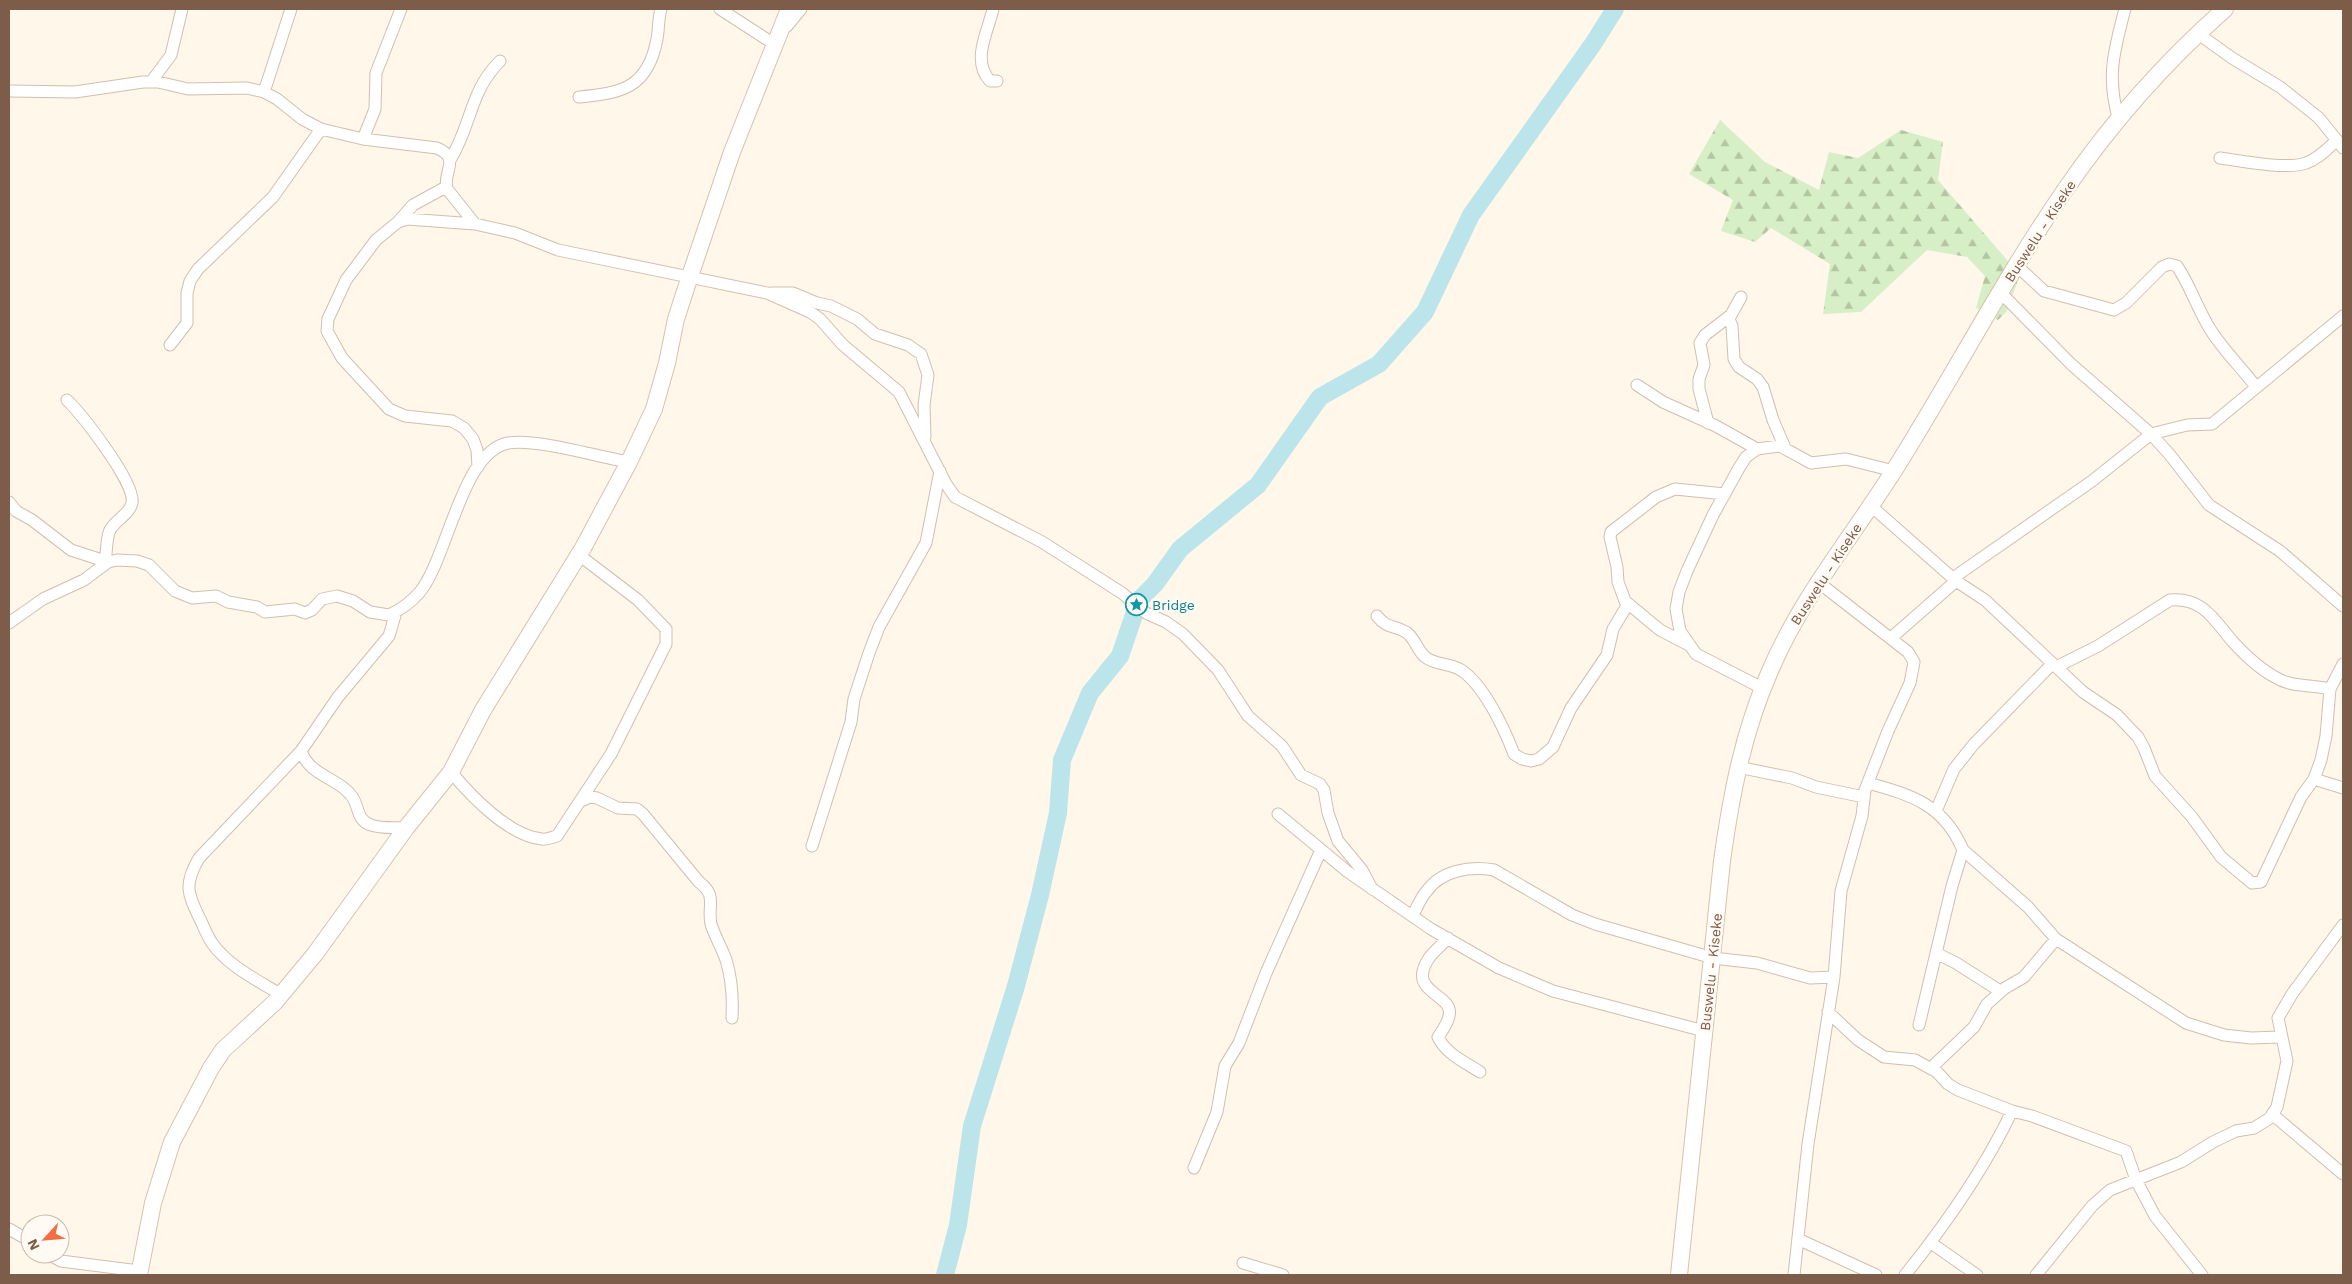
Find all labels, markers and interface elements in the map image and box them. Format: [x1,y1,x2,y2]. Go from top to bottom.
street label: Buswelu - Kiseke [2001,177,2079,285]
street label: Buswelu - Kiseke [1787,520,1865,628]
place icon: Bridge [1124,593,1148,617]
place label: Bridge [1152,597,1195,613]
street label: Buswelu - Kiseke [1697,912,1725,1032]
north arrow [20,1214,70,1264]
text: N [24,1237,43,1253]

